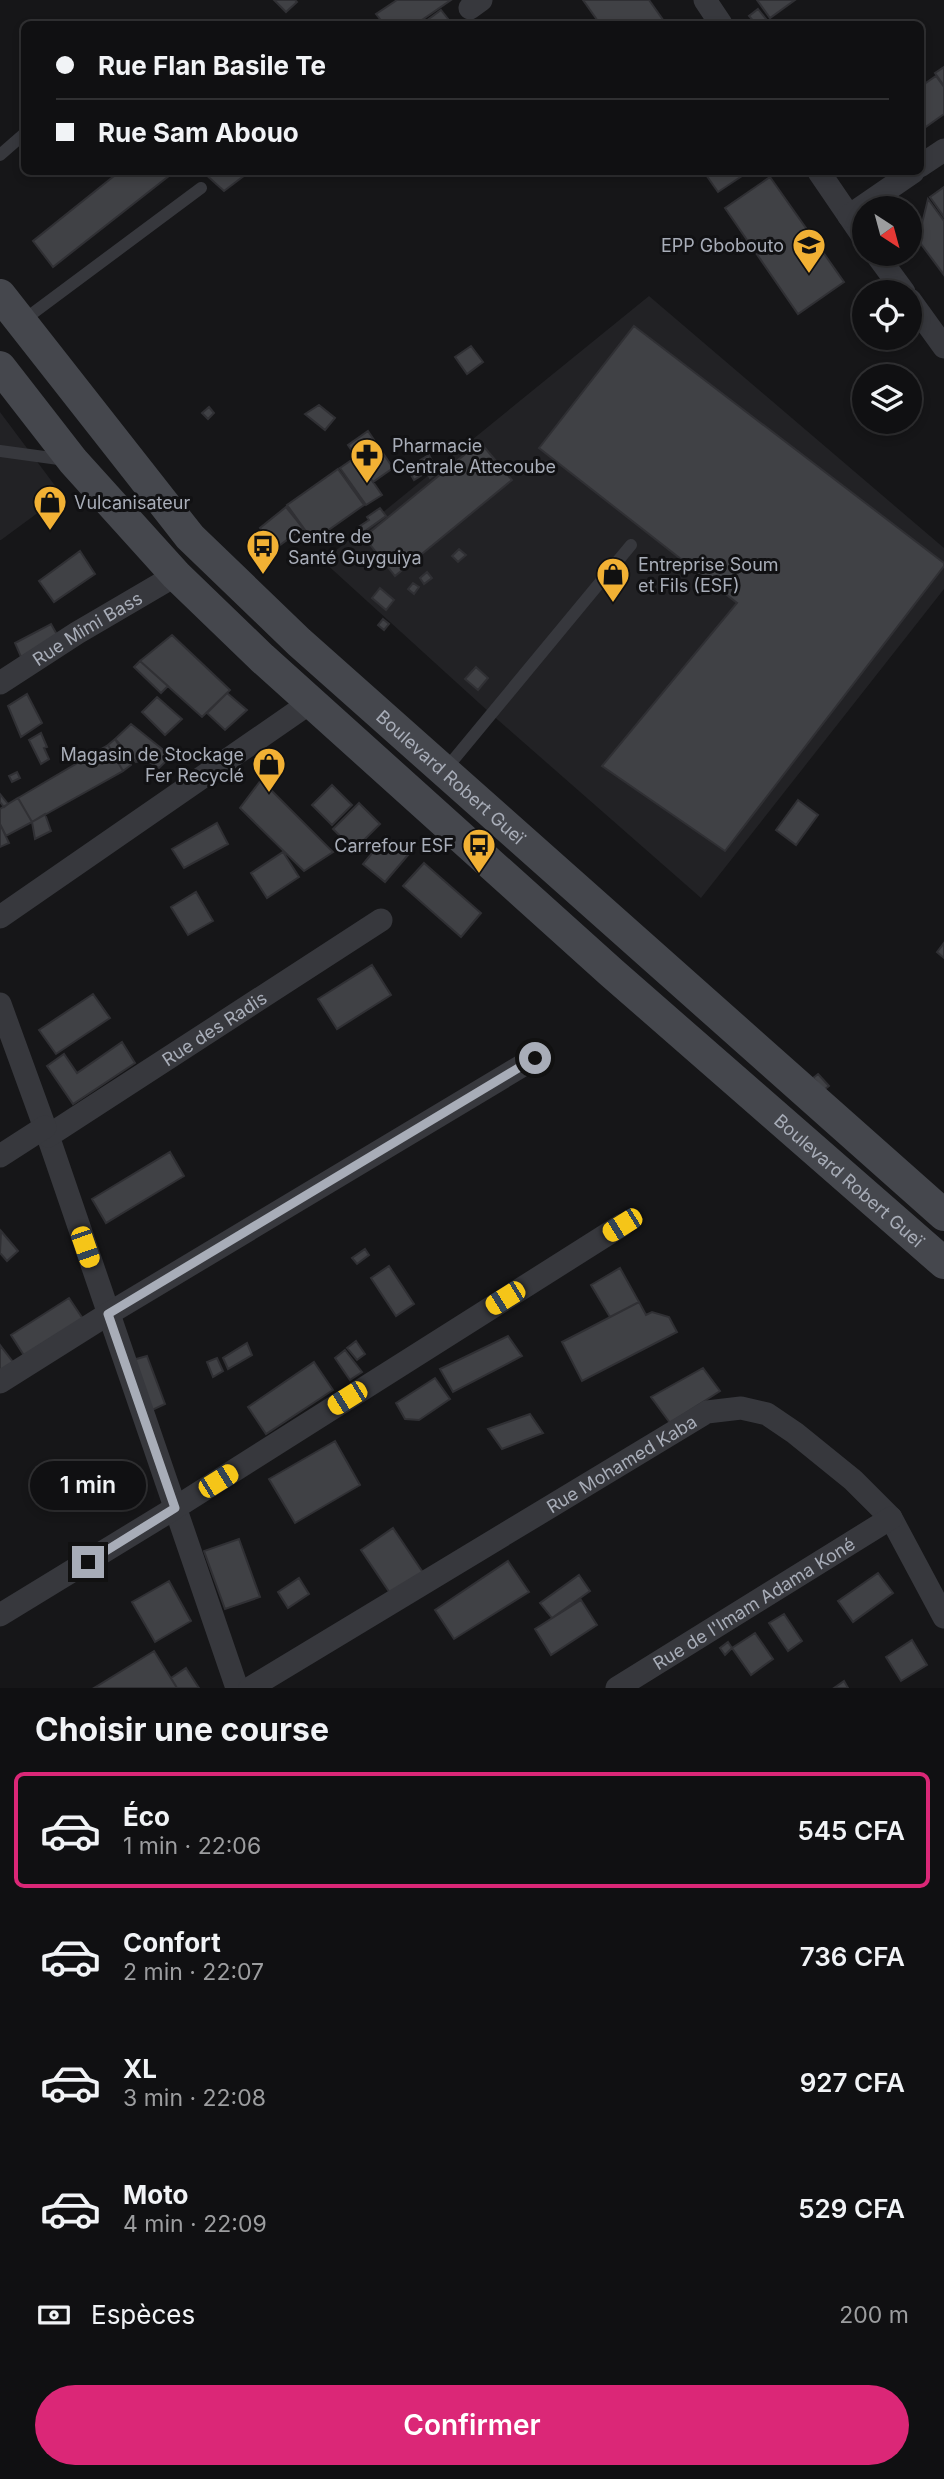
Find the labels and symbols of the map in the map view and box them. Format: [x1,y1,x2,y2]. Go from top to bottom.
north arrow [852,196,922,266]
school or university icon: EPP Gbobouto [790,226,828,275]
place label: EPP Gbobouto [661,235,784,256]
place label: Pharmacie Centrale Attecoube [392,435,556,477]
pharmacy icon: Pharmacie Centrale Attecoube [348,436,386,485]
shop icon: Vulcanisateur [31,483,69,532]
place label: Vulcanisateur [74,492,190,513]
place label: Centre de Santé Guyguiya [288,526,422,568]
bus stop icon: Centre de Santé Guyguiya [244,527,282,576]
place label: Entreprise Soum et Fils (ESF) [638,554,779,596]
shop icon: Entreprise Soum et Fils (ESF) [594,555,632,604]
street label: Rue Mimi Bass [28,587,146,670]
street label: Boulevard Robert Gueï [372,706,530,849]
place label: Magasin de Stockage Fer Recyclé [60,744,244,786]
shop icon: Magasin de Stockage Fer Recyclé [250,745,288,794]
bus stop icon: Carrefour ESF [460,826,498,875]
place label: Carrefour ESF [334,835,454,856]
street label: Rue des Radis [158,987,270,1070]
route start [519,1042,551,1074]
street label: Boulevard Robert Gueï [770,1109,929,1252]
car [599,1205,646,1245]
car [69,1224,102,1270]
car [482,1278,529,1318]
car [324,1378,371,1418]
street label: Rue Mohamed Kaba [543,1410,700,1517]
callout: 1 min [30,1460,146,1510]
car [195,1461,242,1501]
street label: Rue de l'Imam Adama Koné [649,1533,859,1674]
route end [72,1546,104,1578]

